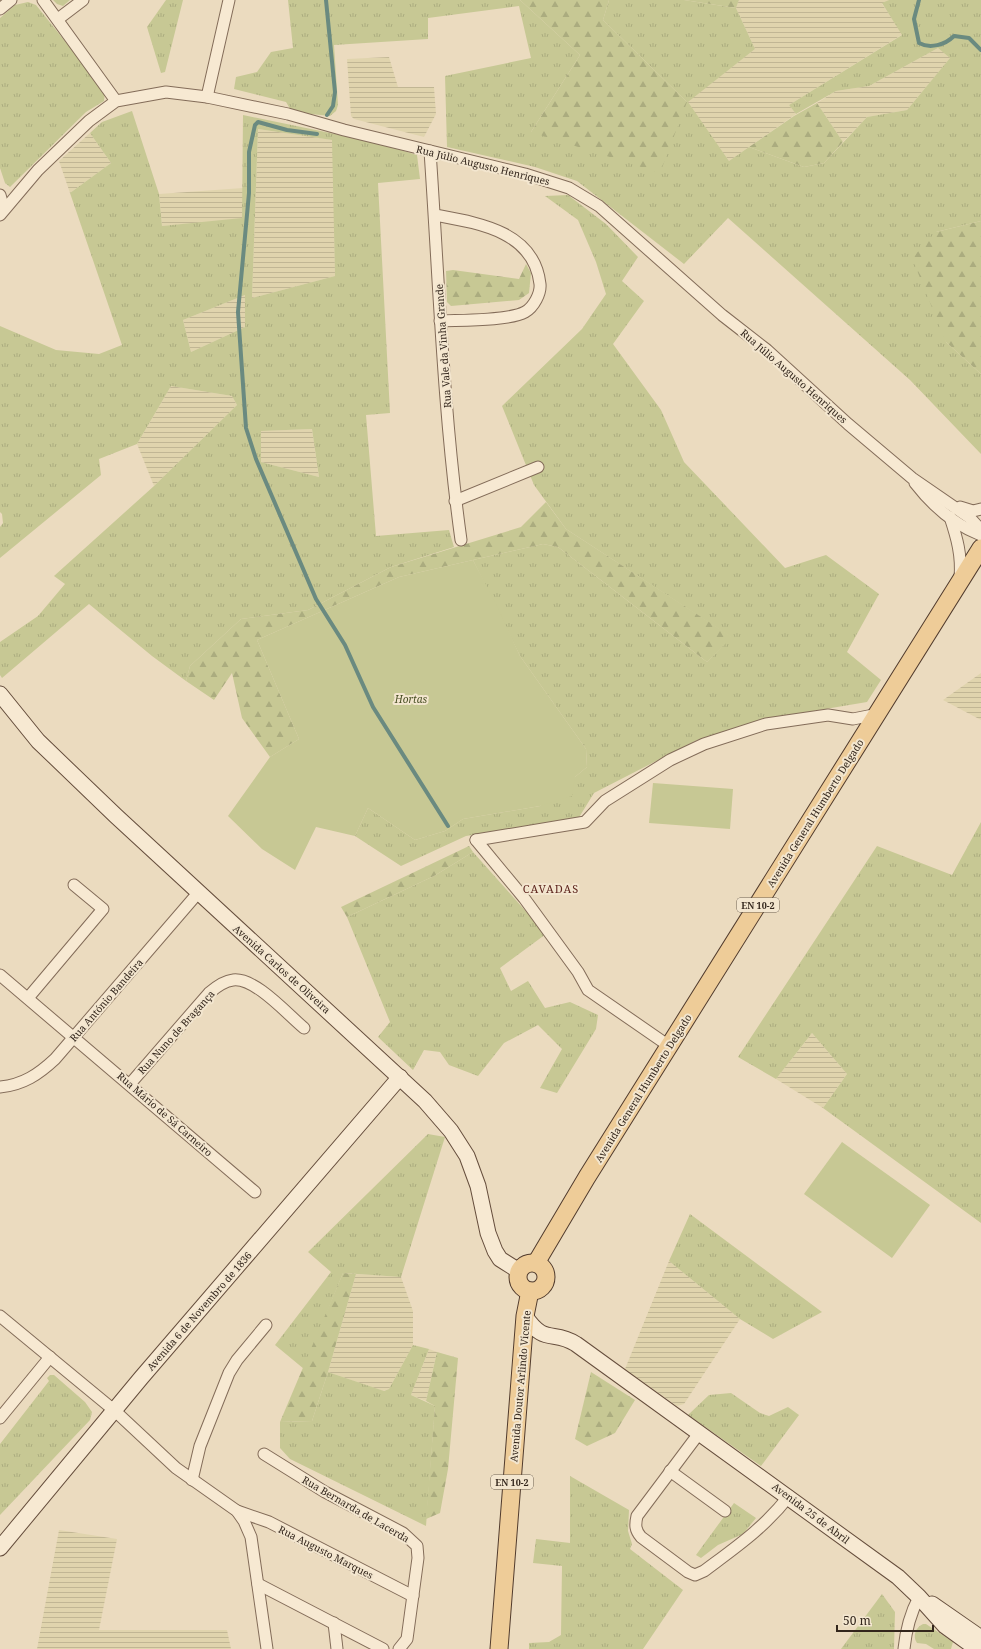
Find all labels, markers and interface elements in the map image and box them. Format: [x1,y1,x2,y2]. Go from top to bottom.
street label: Rua Júlio Augusto Henriques [415,142,552,188]
street label: Rua Vale da Vinha Grande [432,283,454,409]
street label: Rua Júlio Augusto Henriques [738,326,851,427]
park label: Hortas [394,692,428,706]
street label: Avenida General Humberto Delgado [763,736,867,890]
district label: CAVADAS [523,881,579,896]
road number: EN 10-2 [737,898,779,912]
street label: Avenida Carlos de Oliveira [230,922,334,1017]
street label: Rua António Bandeira [66,955,146,1044]
street label: Rua Nuno de Bragança [134,987,218,1077]
street label: Avenida General Humberto Delgado [591,1011,695,1165]
street label: Rua Mário de Sá Carneiro [114,1069,216,1160]
street label: Avenida 6 de Novembro de 1836 [143,1248,255,1374]
street label: Avenida Doutor Arlindo Vicente [506,1310,534,1462]
street label: Rua Bernarda de Lacerda [300,1473,412,1546]
road number: EN 10-2 [491,1475,533,1489]
street label: Avenida 25 de Abril [769,1479,853,1547]
street label: Rua Augusto Marques [276,1522,376,1582]
scale bar [837,1607,933,1633]
text: 50 m [843,1612,871,1629]

